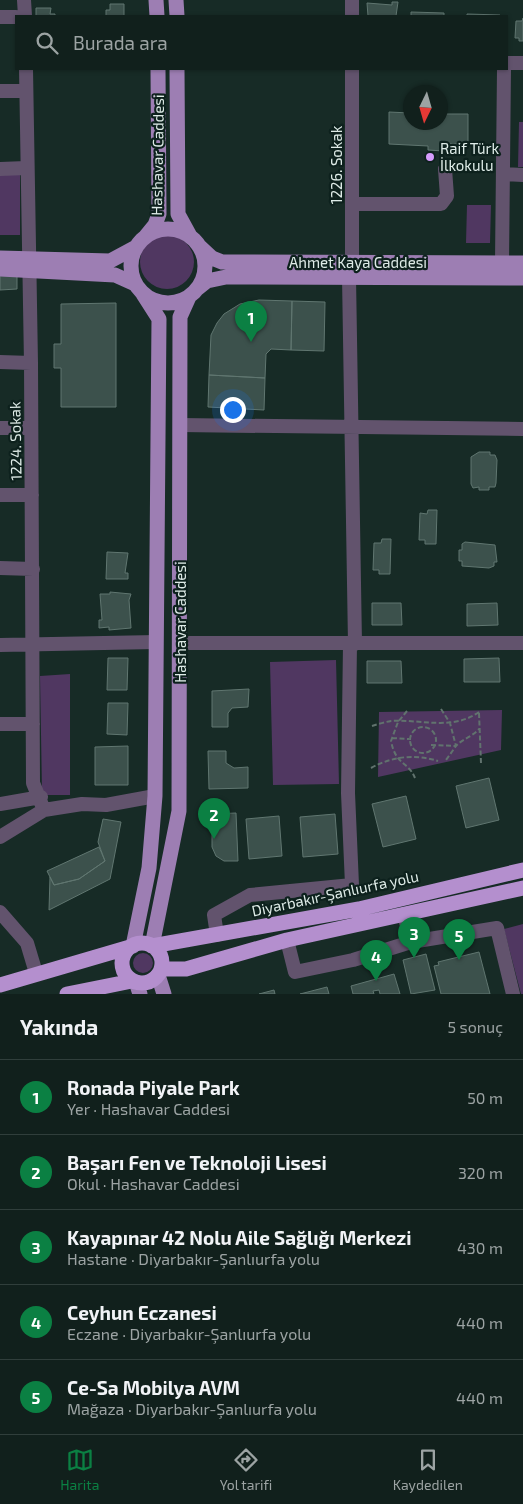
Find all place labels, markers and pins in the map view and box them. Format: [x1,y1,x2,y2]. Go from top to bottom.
place label: Raif Türk İlkokulu [440,139,500,174]
marker: Raif Türk İlkokulu [424,151,436,163]
pin: 1 [235,301,267,342]
pin: 2 [198,798,230,839]
pin: 3 [398,917,430,958]
pin: 5 [443,919,475,960]
pin: 4 [360,940,392,981]

